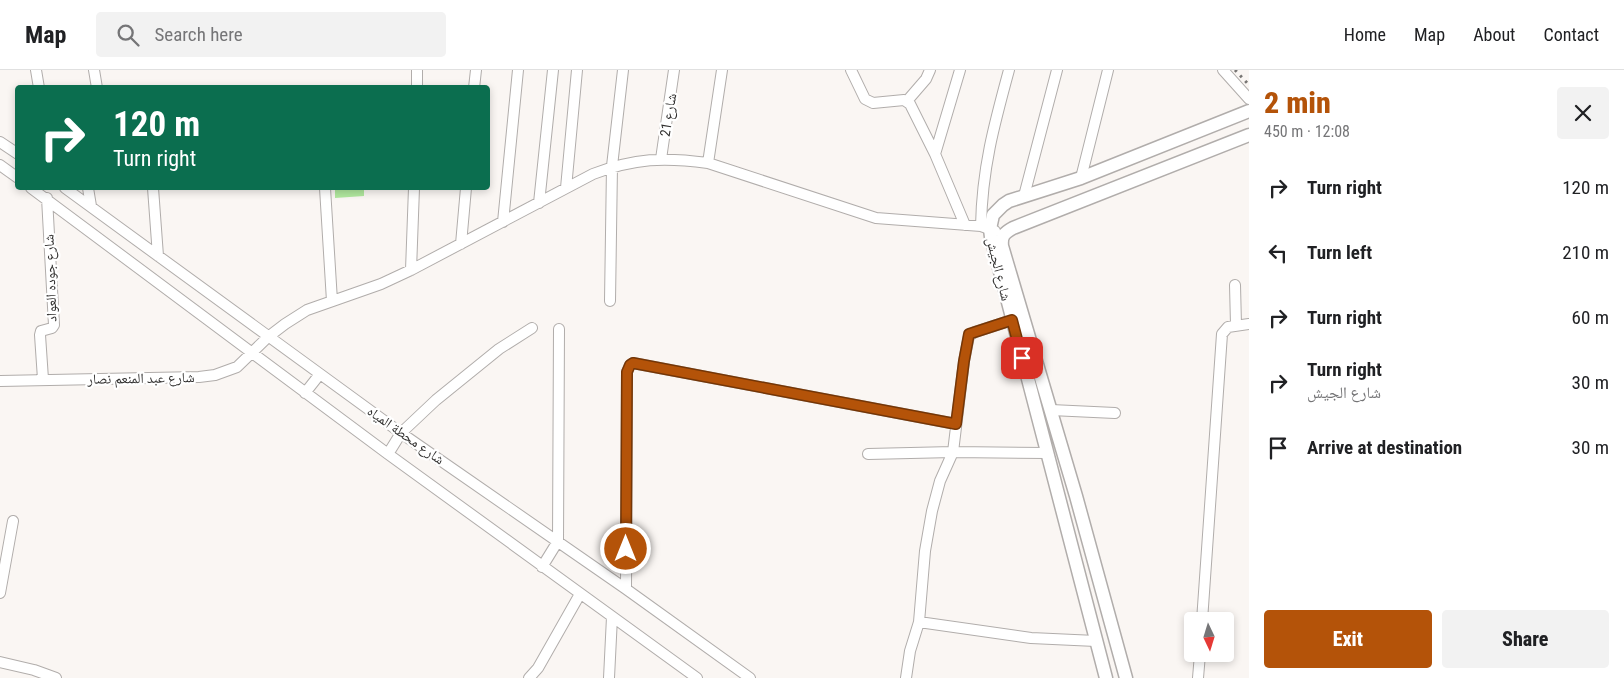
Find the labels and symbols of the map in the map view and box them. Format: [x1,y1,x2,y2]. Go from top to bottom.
street label: شارع 21 [657,92,681,138]
street label: شارع جوده العواد [40,234,62,322]
street label: شارع الجيش [981,236,1015,303]
pin [1001,337,1043,379]
street label: شارع عبد المنعم نصار [86,369,195,389]
street label: شارع محطة المياه [363,403,448,469]
position arrow [599,522,651,574]
north arrow [1184,612,1234,662]

